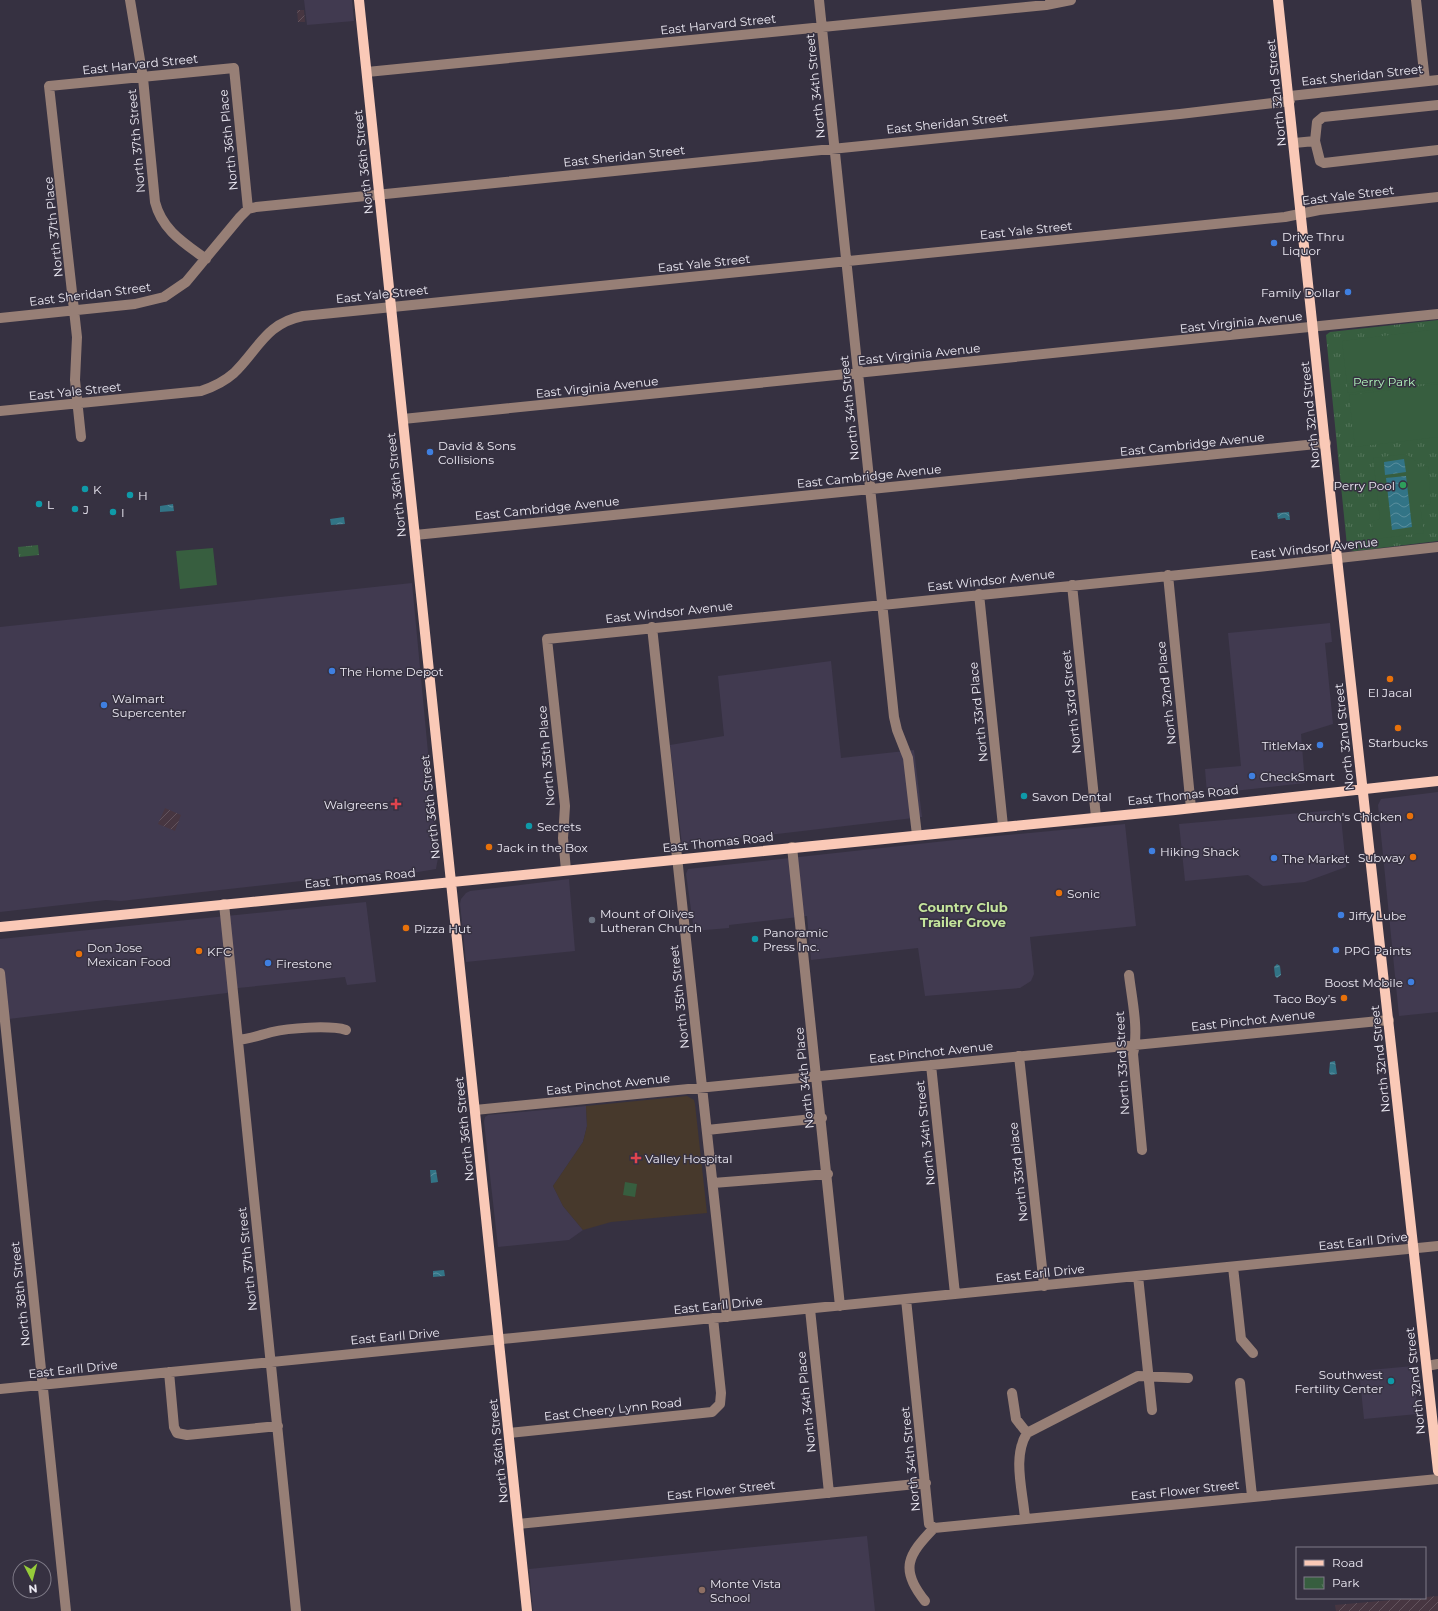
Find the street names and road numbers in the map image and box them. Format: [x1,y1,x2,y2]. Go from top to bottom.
street label: East Harvard Street [659,10,777,38]
street label: North 34th Street [802,33,828,139]
street label: North 32nd Street [1263,39,1289,147]
street label: East Harvard Street [81,50,199,78]
street label: East Sheridan Street [1300,61,1424,89]
street label: North 37th Street [124,88,148,194]
street label: North 36th Place [215,89,241,191]
street label: North 36th Street [350,109,376,215]
street label: East Sheridan Street [885,109,1009,137]
street label: East Sheridan Street [562,142,686,170]
street label: North 37th Place [40,176,66,278]
street label: East Yale Street [1301,182,1395,208]
street label: East Yale Street [979,218,1073,242]
street label: East Yale Street [657,251,751,275]
street label: East Sheridan Street [28,279,152,309]
street label: East Yale Street [335,282,429,306]
street label: East Virginia Avenue [1179,308,1303,336]
street label: East Virginia Avenue [857,340,981,368]
street label: North 34th Street [836,355,862,461]
street label: North 32nd Street [1297,361,1323,469]
street label: East Virginia Avenue [535,373,659,401]
street label: East Yale Street [28,379,122,403]
street label: East Cambridge Avenue [1119,429,1265,459]
street label: North 36th Street [383,432,409,538]
street label: East Cambridge Avenue [796,461,942,491]
street label: East Cambridge Avenue [474,493,620,523]
street label: East Windsor Avenue [1250,534,1378,562]
street label: East Windsor Avenue [927,566,1055,594]
street label: East Windsor Avenue [605,598,733,626]
street label: North 32nd Place [1153,640,1179,746]
street label: North 33rd Street [1058,649,1084,755]
street label: North 33rd Place [965,661,991,763]
street label: North 32nd Street [1331,683,1357,791]
street label: North 35th Place [534,705,558,807]
street label: North 36th Street [417,754,443,860]
street label: East Thomas Road [1127,782,1239,808]
street label: East Thomas Road [662,829,774,855]
street label: East Thomas Road [304,865,416,891]
street label: North 35th Street [666,944,692,1050]
street label: North 32nd Street [1367,1005,1393,1113]
street label: East Pinchot Avenue [1190,1006,1316,1034]
street label: North 33rd Street [1112,1011,1132,1115]
street label: North 34th Place [791,1026,817,1130]
street label: East Pinchot Avenue [868,1038,994,1066]
street label: East Pinchot Avenue [545,1070,671,1098]
street label: North 36th Street [451,1076,477,1182]
street label: North 34th Street [912,1080,938,1186]
street label: North 33rd place [1005,1121,1031,1223]
street label: North 37th Street [234,1206,260,1312]
street label: East Earll Drive [1318,1229,1408,1253]
street label: North 38th Street [7,1241,33,1347]
street label: East Earll Drive [995,1261,1085,1285]
street label: East Earll Drive [673,1293,763,1317]
street label: East Earll Drive [350,1325,440,1347]
street label: North 32nd Street [1402,1327,1428,1435]
street label: North 34th Place [793,1350,819,1454]
street label: East Earll Drive [28,1357,118,1381]
street label: East Cheery Lynn Road [543,1394,683,1424]
street label: North 36th Street [485,1398,511,1504]
street label: North 34th Street [897,1406,923,1512]
street label: East Flower Street [666,1477,776,1503]
street label: East Flower Street [1130,1477,1240,1503]

